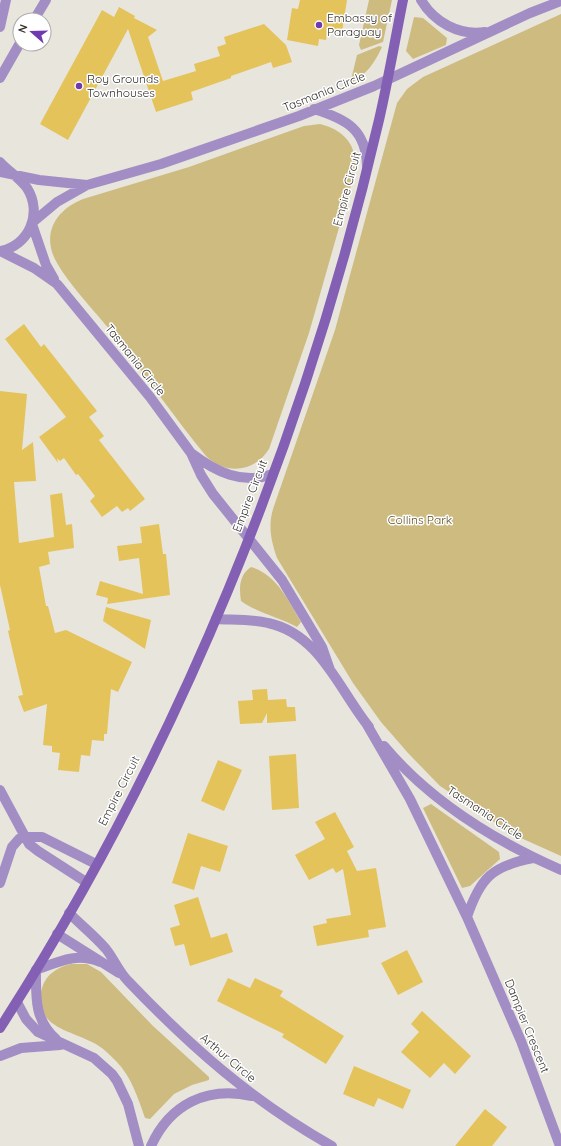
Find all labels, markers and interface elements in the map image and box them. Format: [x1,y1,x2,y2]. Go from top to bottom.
place label: Embassy of Paraguay [327,10,393,39]
north arrow [12,12,52,52]
marker: Embassy of Paraguay [314,20,324,30]
text: N [15,22,31,35]
street label: Tasmania Circle [280,68,367,115]
place label: Roy Grounds Townhouses [87,71,159,100]
marker: Roy Grounds Townhouses [74,81,84,91]
street label: Empire Circuit [329,150,364,228]
street label: Tasmania Circle [102,321,169,399]
street label: Empire Circuit [229,457,270,534]
park label: Collins Park [388,512,452,527]
street label: Empire Circuit [95,753,143,828]
street label: Tasmania Circle [444,782,526,843]
street label: Dampier Crescent [502,977,553,1075]
street label: Arthur Circle [197,1030,260,1085]

